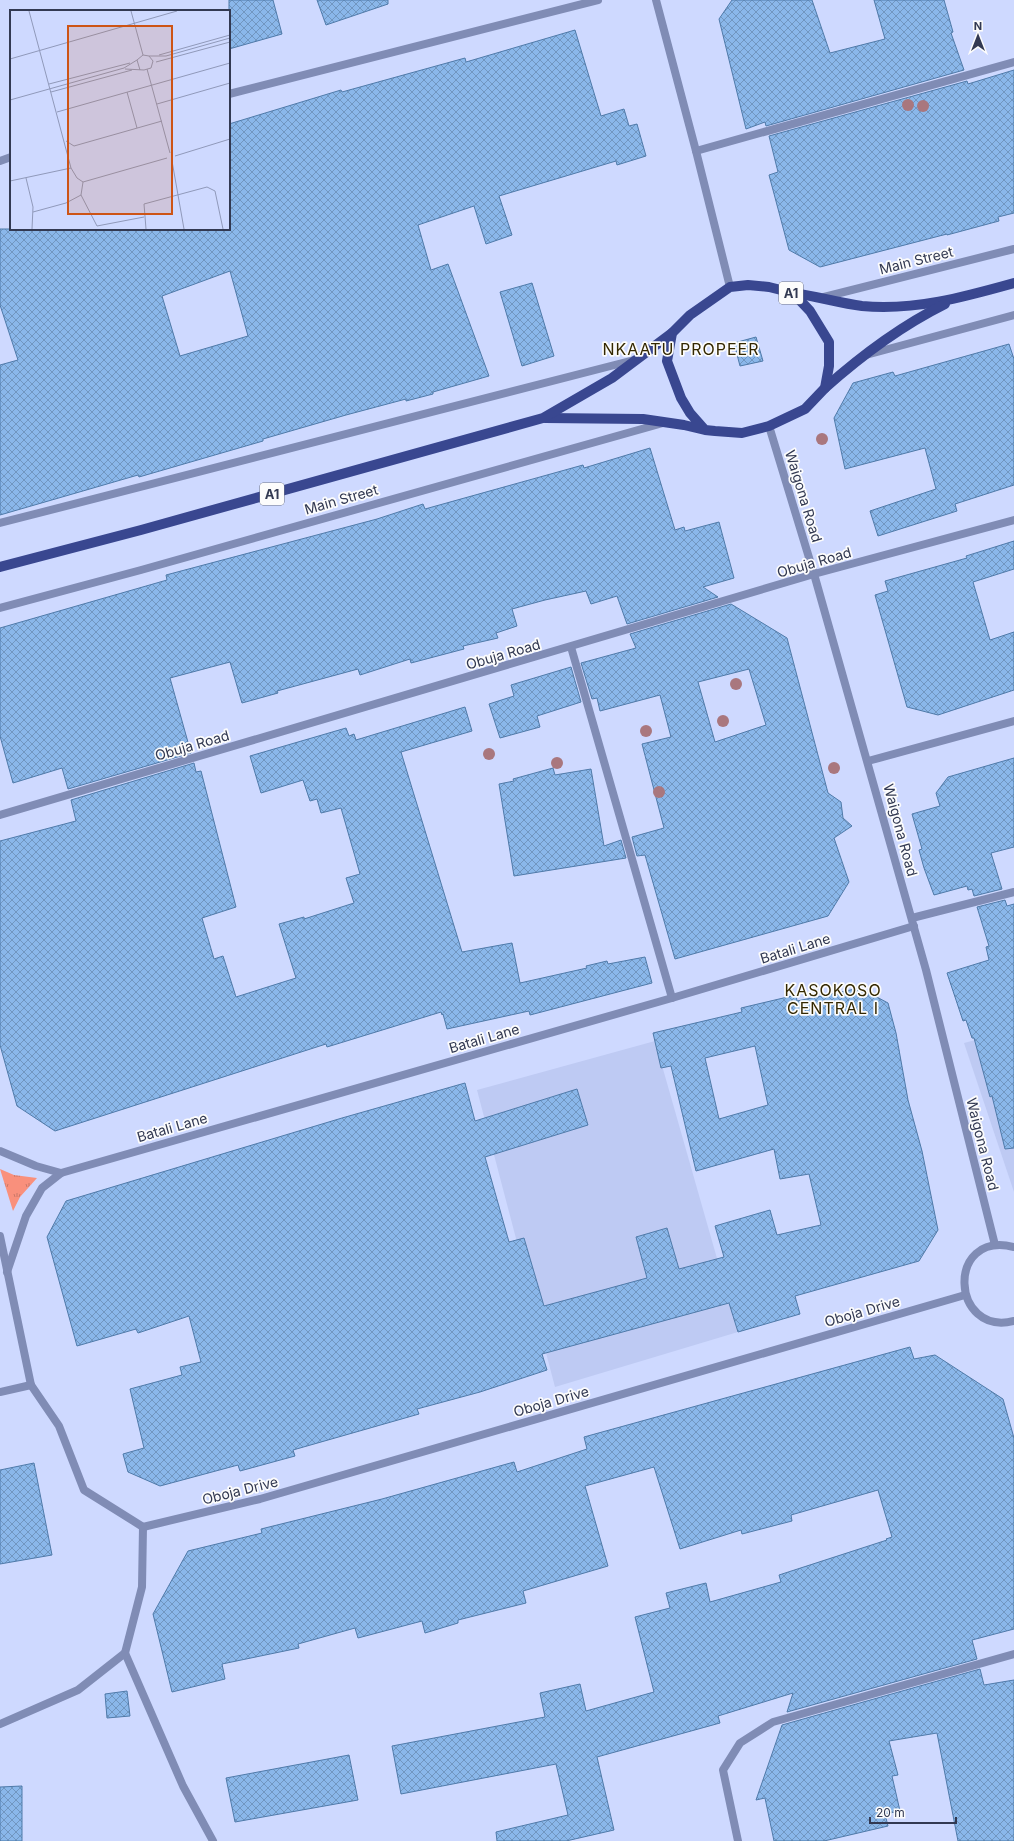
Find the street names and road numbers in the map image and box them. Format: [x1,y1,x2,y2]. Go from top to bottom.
street label: Main Street [877,243,955,277]
road number: A1 [779,282,803,304]
street label: Waigona Road [782,448,826,544]
street label: Main Street [302,480,380,518]
road number: A1 [260,483,284,505]
street label: Obuja Road [775,543,853,581]
street label: Obuja Road [464,635,542,673]
street label: Obuja Road [153,726,231,764]
street label: Waigona Road [880,782,922,878]
street label: Batali Lane [758,929,832,967]
street label: Batali Lane [447,1020,521,1056]
street label: Waigona Road [963,1096,1003,1192]
street label: Batali Lane [135,1109,209,1145]
street label: Oboja Drive [822,1292,902,1330]
street label: Oboja Drive [511,1382,591,1420]
street label: Oboja Drive [200,1472,280,1508]

